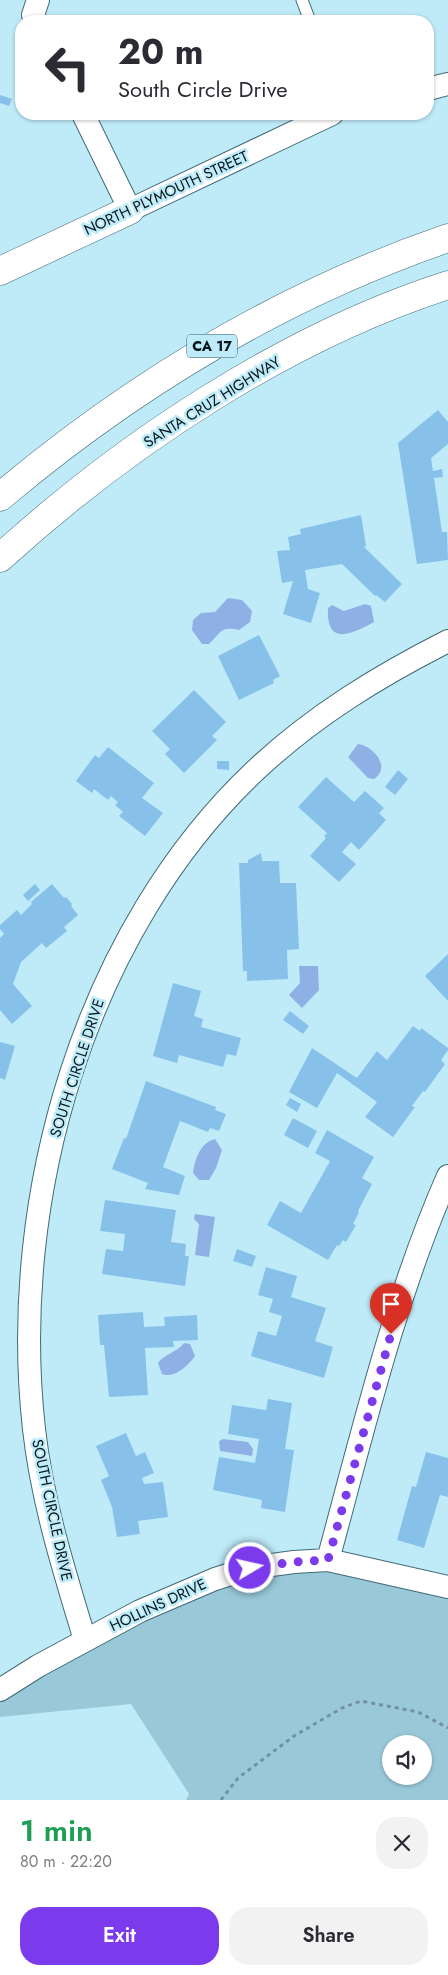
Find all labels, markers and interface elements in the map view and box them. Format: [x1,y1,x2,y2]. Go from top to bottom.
text: 20 m [118,27,203,77]
icon: left [35,35,100,100]
text: South Circle Drive [118,73,287,105]
street label: NORTH PLYMOUTH STREET [80,145,252,241]
road number: CA 17 [187,334,237,358]
street label: SANTA CRUZ HIGHWAY [139,351,285,453]
street label: SOUTH CIRCLE DRIVE [44,996,110,1140]
pin [370,1283,412,1334]
icon: arrive [377,1290,405,1318]
street label: SOUTH CIRCLE DRIVE [26,1437,78,1583]
position arrow [223,1541,275,1593]
street label: HOLLINS DRIVE [106,1573,210,1637]
map controls [382,1735,432,1785]
button: sound [382,1735,432,1785]
text: 1 min [20,1809,93,1852]
button: close [376,1817,428,1869]
text: 80 m · 22:20 [20,1850,112,1873]
button: Exit [20,1907,219,1965]
button: Share [229,1907,428,1965]

